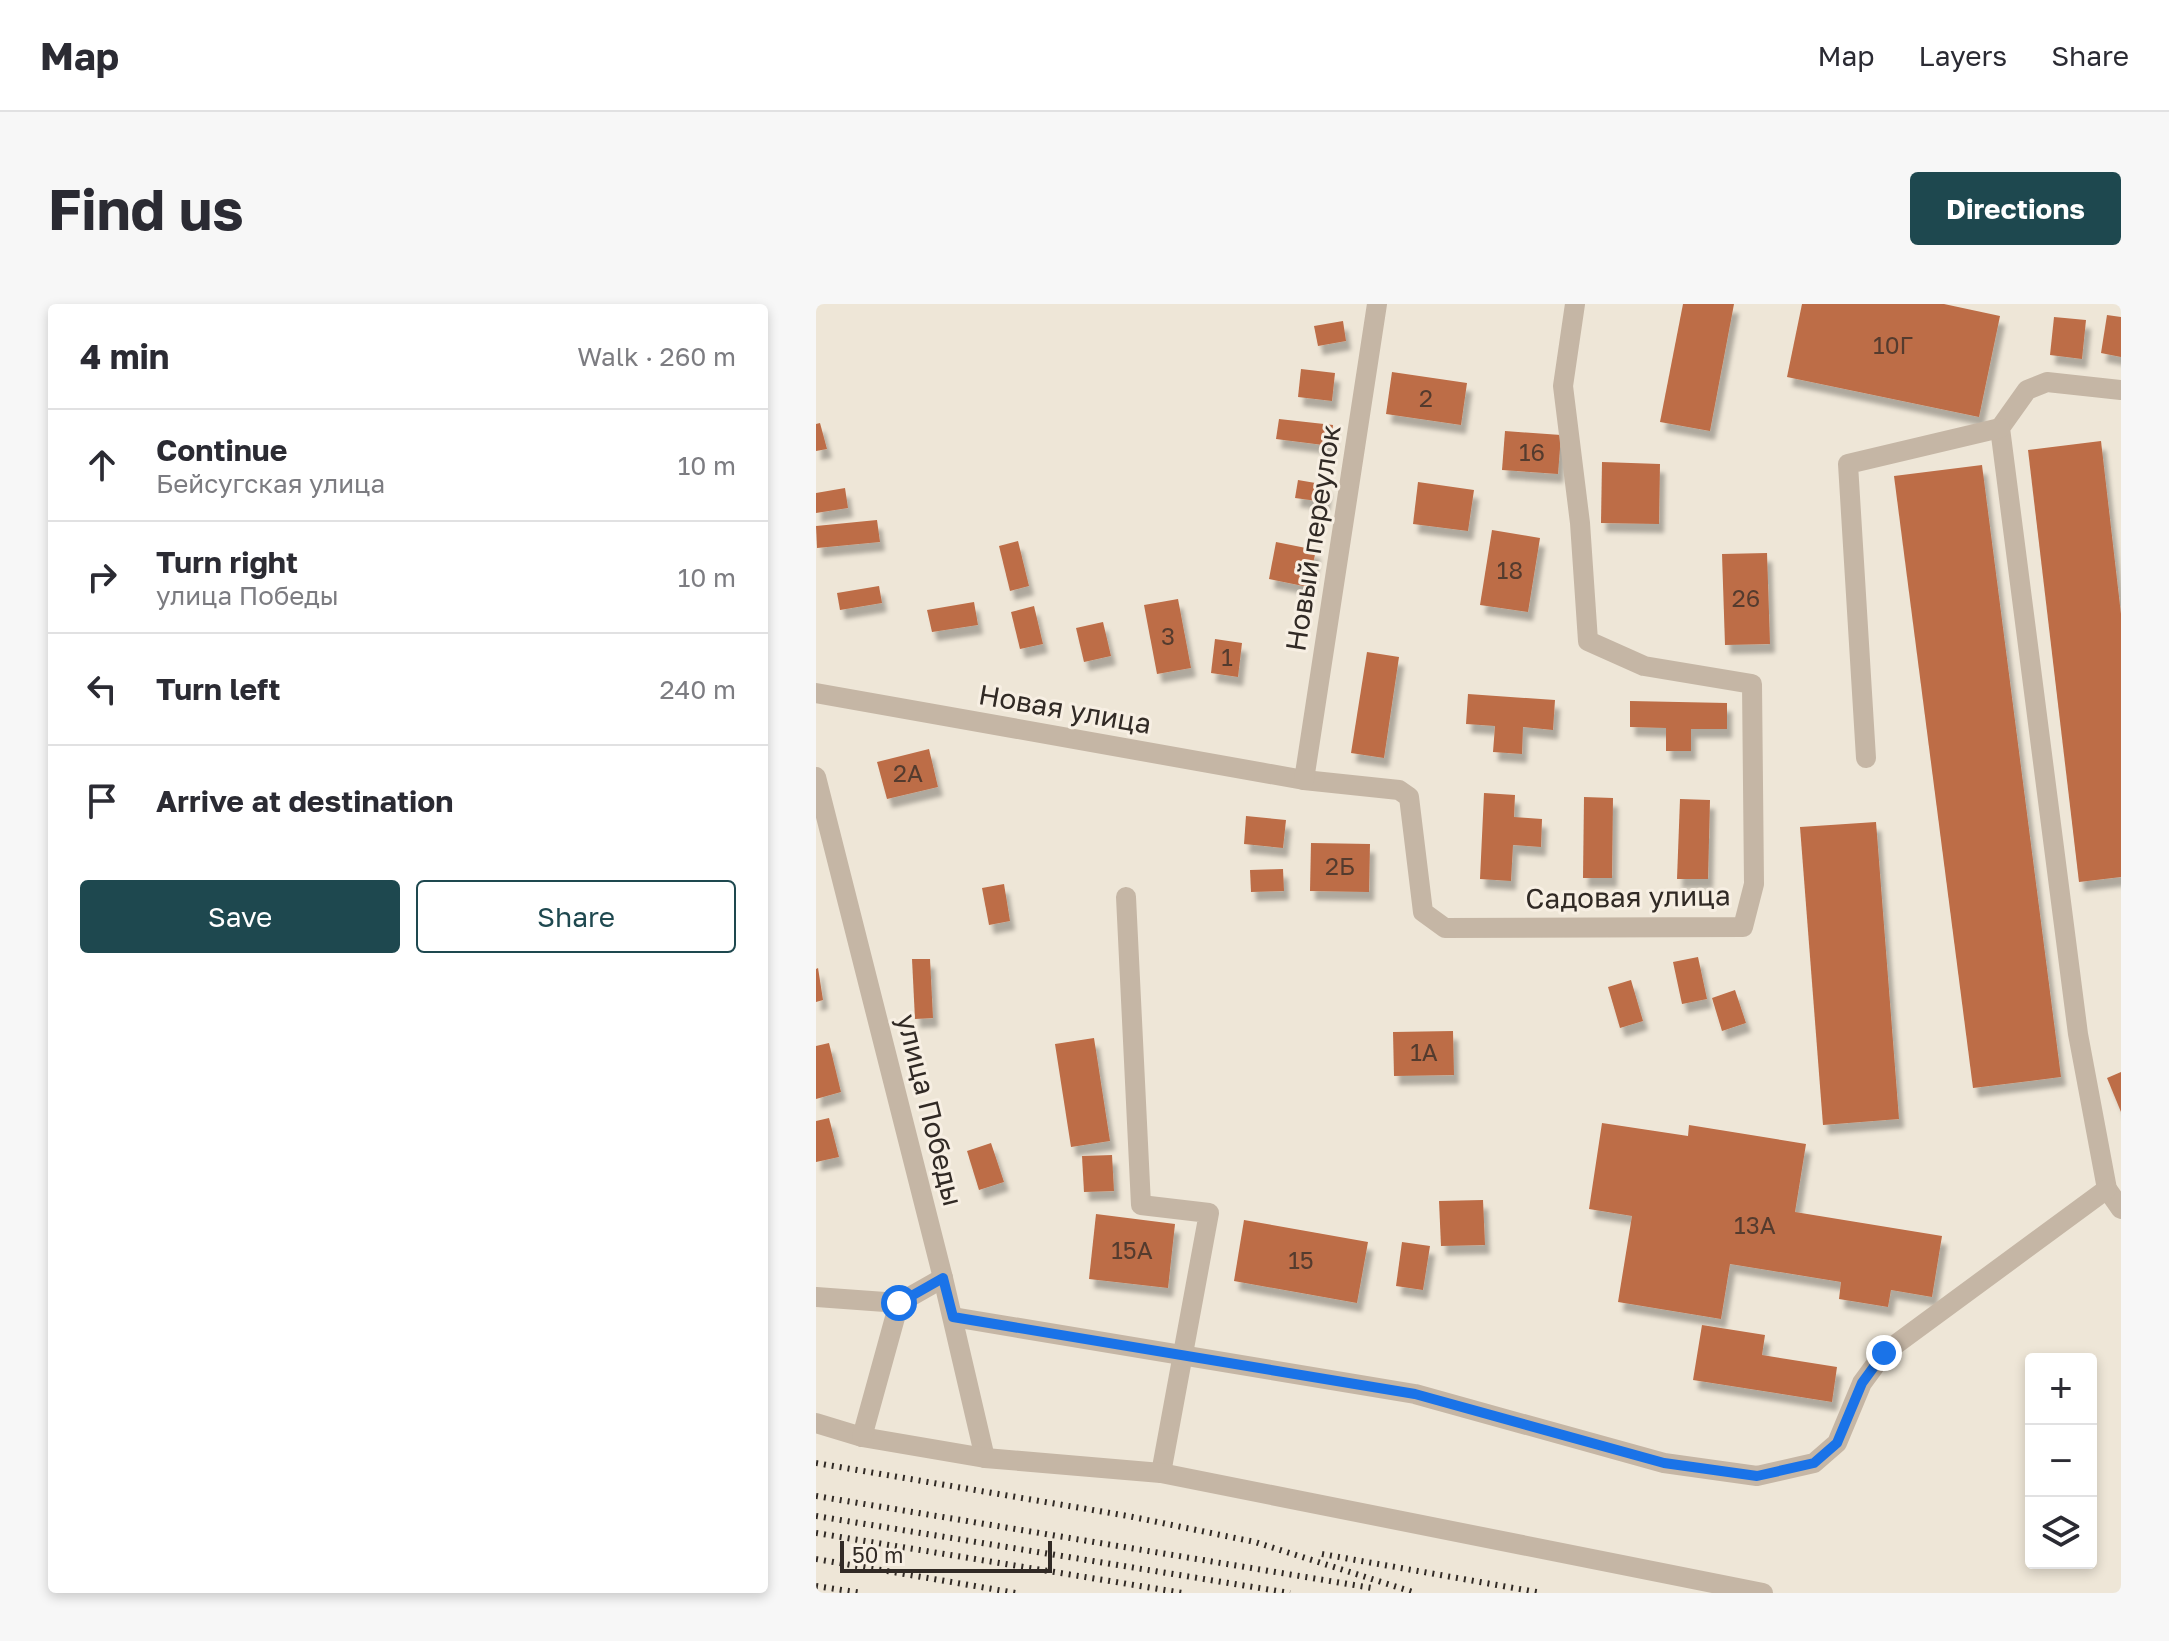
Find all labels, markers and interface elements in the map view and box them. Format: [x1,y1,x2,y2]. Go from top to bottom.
text: Map [40,33,119,78]
text: Map [1817,39,1875,72]
text: Layers [1919,39,2007,72]
text: Share [2051,39,2129,72]
button: Directions [1910,172,2121,245]
text: Find us [48,175,244,242]
house number: 10Г [1873,330,1913,359]
text: 4 min [80,336,169,376]
text: Walk · 260 m [577,341,736,372]
house number: 2 [1419,383,1433,412]
street label: Новый переулок [1278,422,1347,653]
text: Continue [156,432,287,468]
house number: 16 [1519,437,1545,466]
icon: ahead [80,443,124,487]
text: 10 m [678,450,736,481]
text: Бейсугская улица [156,468,385,499]
text: Turn right [156,544,298,580]
icon: right [80,555,124,599]
house number: 18 [1497,555,1523,584]
text: 10 m [678,562,736,593]
text: улица Победы [156,580,339,611]
house number: 26 [1732,583,1760,612]
house number: 3 [1161,621,1175,650]
house number: 1 [1221,642,1233,671]
icon: left [80,667,124,711]
text: Turn left [156,671,281,707]
text: 240 m [659,674,736,705]
street label: Новая улица [976,677,1154,740]
house number: 2А [893,758,923,787]
icon: arrive [80,779,124,823]
text: Arrive at destination [156,783,453,819]
house number: 2Б [1325,851,1355,880]
street label: Садовая улица [1525,878,1731,915]
button: Save [80,880,400,953]
button: Share [416,880,736,953]
street label: улица Победы [891,1010,970,1209]
house number: 1А [1410,1037,1438,1066]
house number: 13А [1734,1210,1776,1239]
house number: 15А [1111,1235,1153,1264]
house number: 15 [1288,1245,1314,1274]
route start [881,1285,917,1321]
route end [1866,1335,1902,1371]
map controls [2025,1353,2097,1569]
button: + [2025,1353,2097,1425]
button: − [2025,1425,2097,1497]
button: layers [2025,1497,2097,1569]
scale bar [840,1537,1052,1573]
text: 50 m [852,1541,903,1568]

